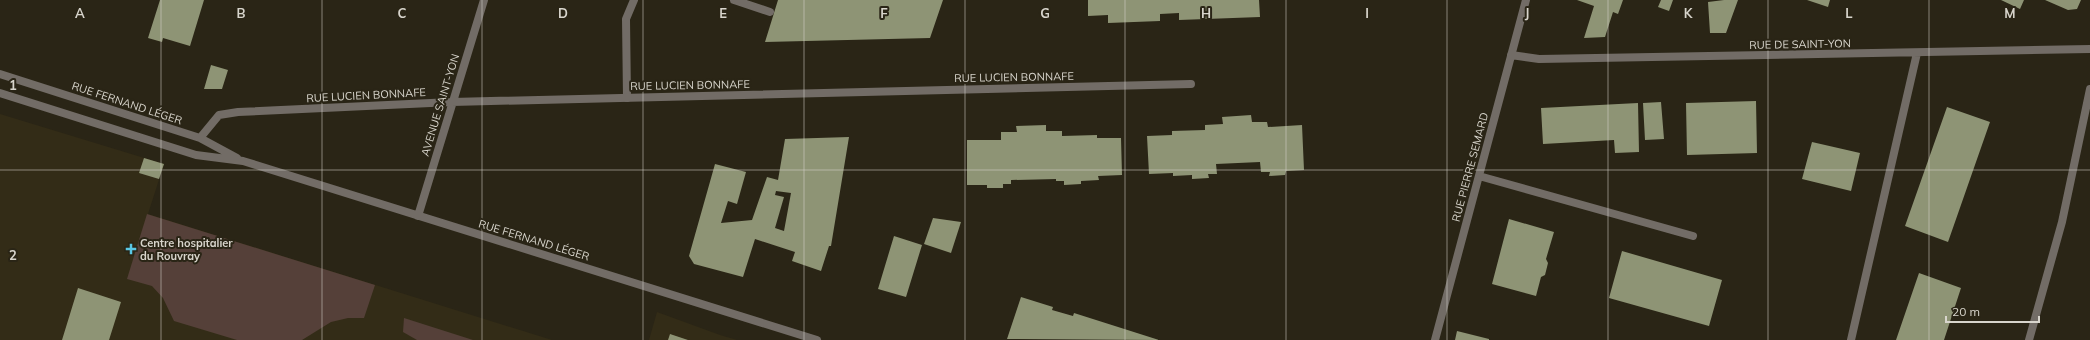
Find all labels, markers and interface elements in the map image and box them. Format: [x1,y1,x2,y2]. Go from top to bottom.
text: A [75,5,85,21]
text: B [237,5,246,21]
text: C [398,5,407,21]
text: D [558,5,568,21]
text: E [719,5,727,21]
text: F [880,5,888,21]
text: G [1040,5,1050,21]
text: H [1201,5,1211,21]
text: I [1365,5,1369,21]
text: J [1525,5,1529,21]
text: K [1684,5,1694,21]
text: L [1845,5,1853,21]
text: M [2004,5,2016,21]
street label: RUE DE SAINT-YON [1749,36,1851,52]
street label: AVENUE SAINT-YON [418,52,462,158]
street label: RUE LUCIEN BONNAFE [954,69,1074,85]
text: 1 [9,77,17,93]
street label: RUE LUCIEN BONNAFE [630,77,750,93]
street label: RUE FERNAND LÉGER [70,79,184,128]
street label: RUE LUCIEN BONNAFE [306,85,426,105]
street label: RUE PIERRE SEMARD [1449,111,1491,223]
street label: RUE FERNAND LÉGER [477,216,592,264]
place label: Centre hospitalier du Rouvray [140,236,233,263]
marker: Centre hospitalier du Rouvray [125,243,137,255]
text: 2 [9,247,17,263]
scale bar [1946,298,2039,324]
text: 20 m [1952,304,1980,319]

